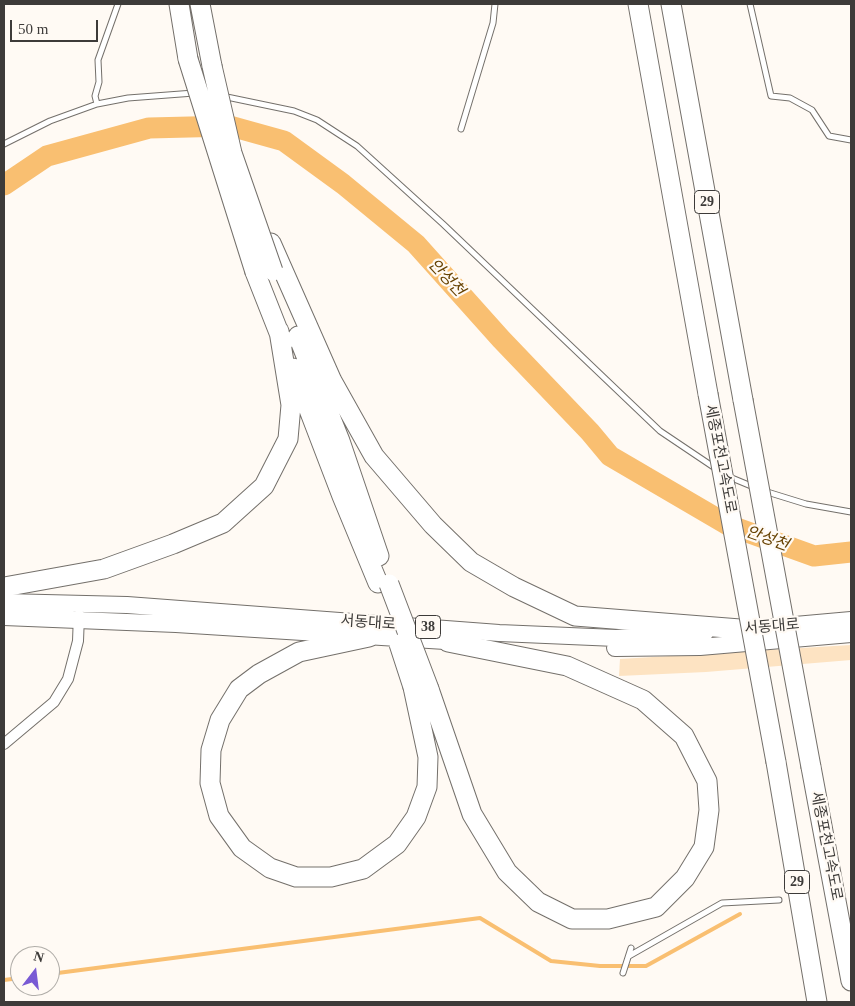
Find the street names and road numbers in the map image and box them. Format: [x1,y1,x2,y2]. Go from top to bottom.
road number: 29 [694,190,720,213]
street label: 세종포천고속도로 [701,403,739,515]
street label: 서동대로 [340,612,396,634]
road number: 38 [416,616,440,638]
street label: 서동대로 [744,616,800,638]
street label: 세종포천고속도로 [807,790,845,902]
road number: 29 [784,870,810,894]

